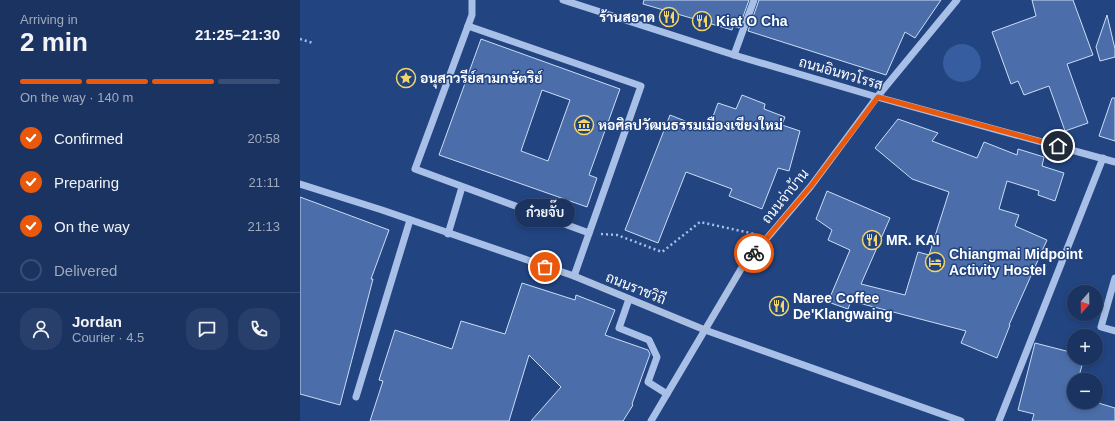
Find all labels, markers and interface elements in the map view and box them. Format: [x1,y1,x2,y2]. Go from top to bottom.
restaurant icon: ร้านสอาด [658,6,680,28]
place label: ร้านสอาด [599,9,655,25]
restaurant icon: Kiat O Cha [691,10,713,32]
text: Arriving in [20,12,78,27]
place label: Kiat O Cha [716,13,788,29]
text: 21:25–21:30 [195,26,280,43]
text: 2 min [20,27,88,57]
street label: ถนนอินทวโรรส [797,53,885,93]
place icon: อนุสาวรีย์สามกษัตริย์ [395,67,417,89]
place label: อนุสาวรีย์สามกษัตริย์ [420,69,543,89]
text: On the way · 140 m [20,90,133,105]
museum icon: หอศิลปวัฒนธรรมเมืองเชียงใหม่ [573,114,595,136]
place label: หอศิลปวัฒนธรรมเมืองเชียงใหม่ [598,116,783,133]
icon: check [20,127,42,149]
pin [1041,129,1075,163]
text: Confirmed [54,130,123,147]
text: 20:58 [247,131,280,146]
icon: home [1047,135,1069,157]
street label: ถนนจ่าบ้าน [757,165,812,226]
icon: check [20,171,42,193]
text: Preparing [54,174,119,191]
text: 21:11 [248,175,280,190]
callout: ก๋วยจั๊บ [515,199,575,227]
text: ก๋วยจั๊บ [526,205,564,220]
icon: check [20,215,42,237]
text: On the way [54,218,130,235]
text: 21:13 [247,219,280,234]
restaurant icon: MR. KAI [861,229,883,251]
place label: MR. KAI [886,232,940,248]
courier [734,233,774,273]
icon: bike [743,242,765,264]
place label: Chiangmai Midpoint Activity Hostel [949,246,1083,278]
pin [528,250,562,284]
hotel icon: Chiangmai Midpoint Activity Hostel [924,251,946,273]
icon: bag [534,256,556,278]
text: Delivered [54,262,117,279]
street label: ถนนราชวิถี [604,268,669,307]
north arrow [1067,285,1103,321]
map controls [1067,285,1103,409]
place label: Naree Coffee De'Klangwaing [793,290,893,322]
restaurant icon: Naree Coffee De'Klangwaing [768,295,790,317]
button: person [20,308,62,350]
button: chat [186,308,228,350]
button: phone [238,308,280,350]
text: Jordan [72,313,122,330]
button: + [1067,329,1103,365]
text: Courier · 4.5 [72,330,144,345]
button: − [1067,373,1103,409]

